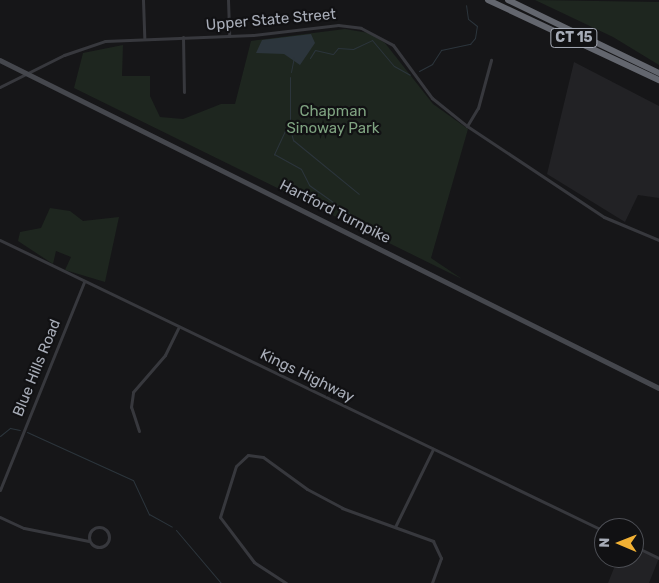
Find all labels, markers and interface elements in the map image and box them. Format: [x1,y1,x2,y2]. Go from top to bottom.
street label: Upper State Street [205,5,337,35]
road number: CT 15 [549,26,599,49]
park label: Chapman Sinoway Park [286,102,380,137]
street label: Hartford Turnpike [276,176,394,248]
street label: Blue Hills Road [9,317,65,419]
street label: Kings Highway [257,345,357,407]
north arrow [594,518,644,568]
text: N [596,538,613,548]

